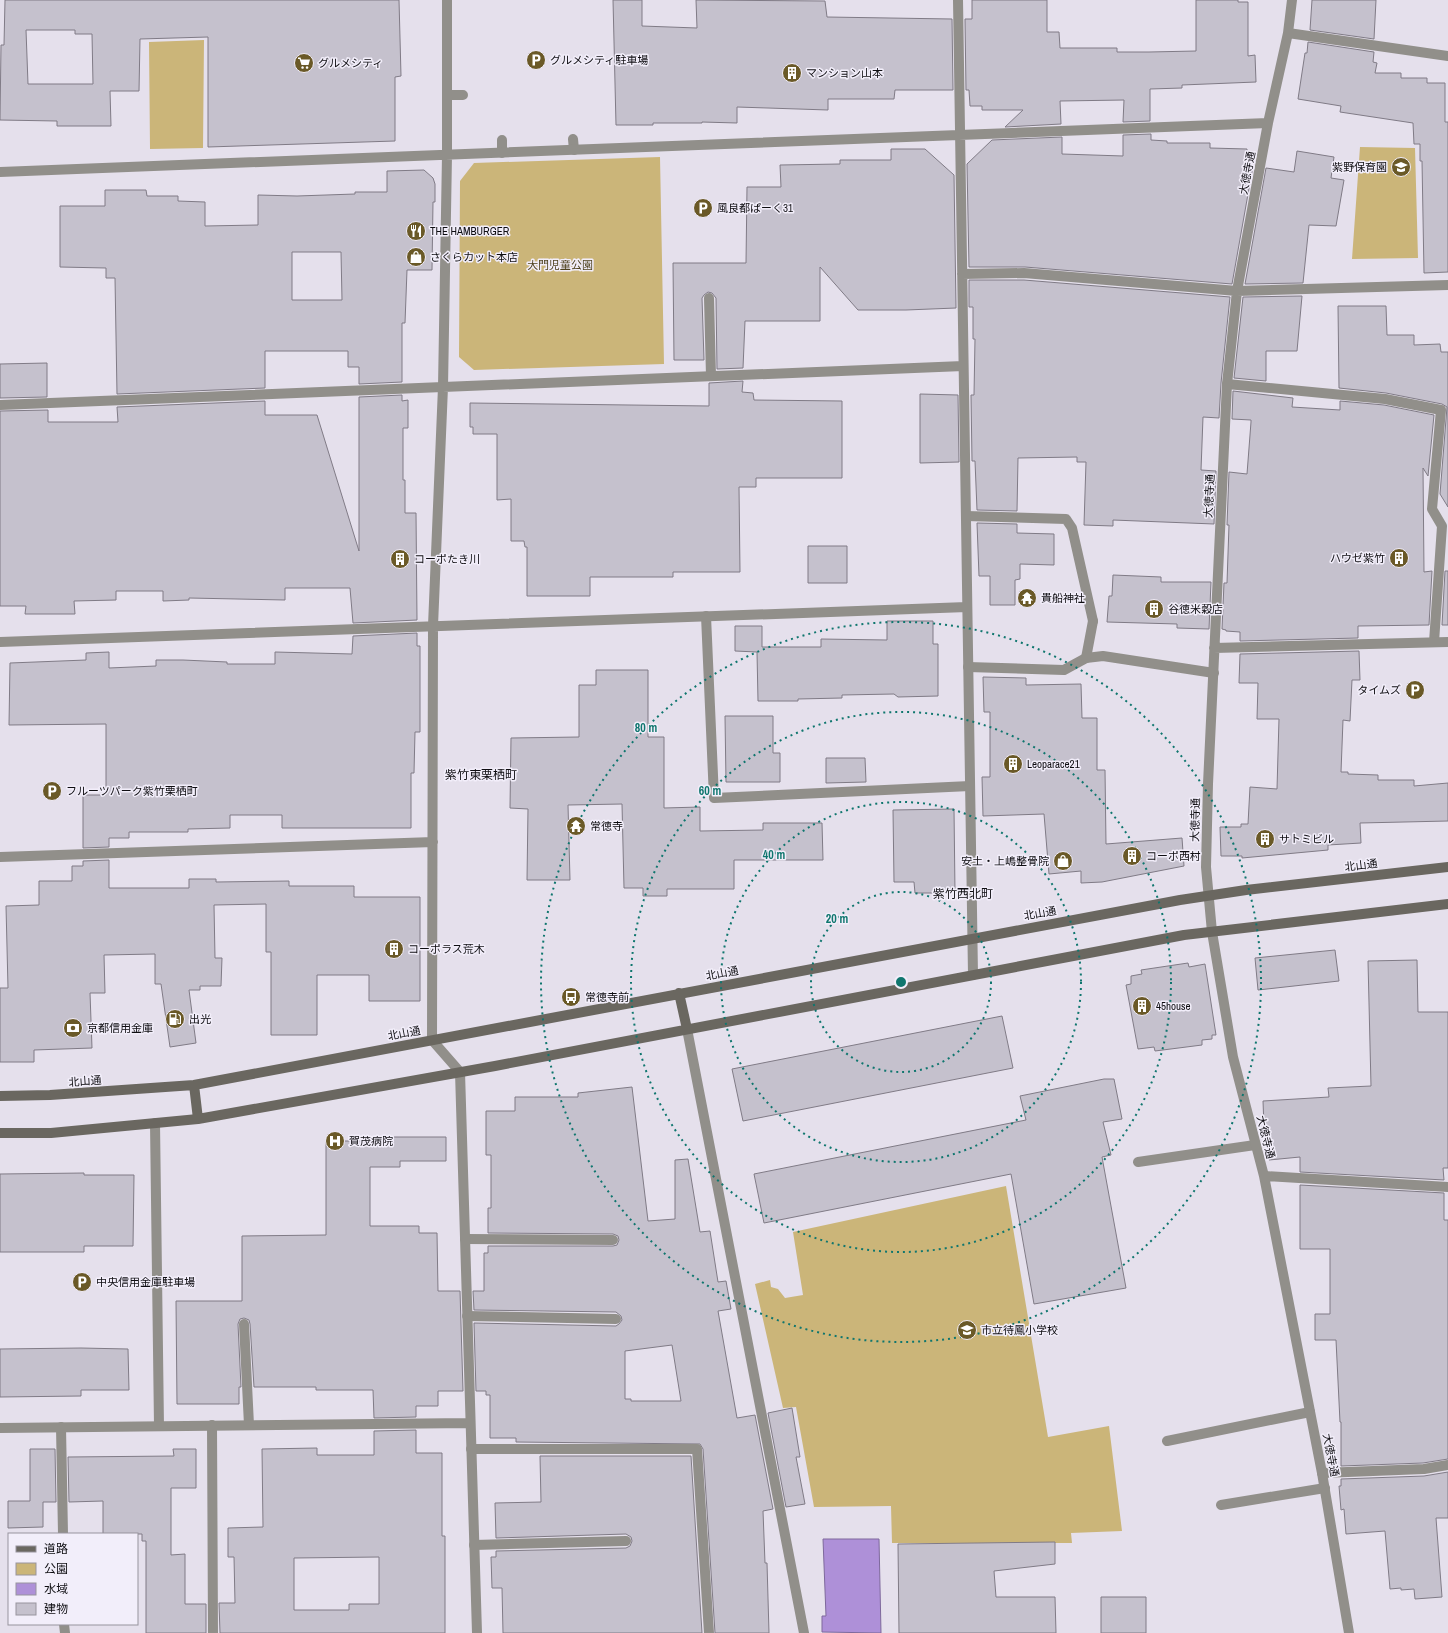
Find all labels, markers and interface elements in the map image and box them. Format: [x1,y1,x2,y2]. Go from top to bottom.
parking icon: グルメシティ駐車場 [525,49,547,71]
supermarket icon: グルメシティ [293,52,315,74]
place label: グルメシティ駐車場 [550,53,648,67]
place label: グルメシティ [318,56,383,70]
building icon: マンション山本 [781,62,803,84]
place label: マンション山本 [806,66,883,80]
street label: 大徳寺通 [1236,150,1258,196]
school or university icon: 紫野保育園 [1390,156,1412,178]
place label: 紫野保育園 [1332,160,1387,174]
parking icon: 風良都ぱーく31 [692,197,714,219]
place label: 風良都ぱーく31 [717,201,793,215]
restaurant icon: THE HAMBURGER [405,220,427,242]
place label: THE HAMBURGER [430,224,510,238]
shop icon: さくらカット本店 [405,246,427,268]
place label: さくらカット本店 [430,250,518,264]
park label: 大門児童公園 [527,258,593,272]
street label: 大徳寺通 [1201,474,1217,518]
building icon: ハウゼ紫竹 [1388,547,1410,569]
building icon: コーポたき川 [389,548,411,570]
place label: ハウゼ紫竹 [1330,551,1385,565]
place label: コーポたき川 [414,552,480,566]
temple icon: 貴船神社 [1016,587,1038,609]
place label: 貴船神社 [1041,591,1085,605]
building icon: 谷徳米穀店 [1143,598,1165,620]
place label: 谷徳米穀店 [1168,602,1223,616]
parking icon: タイムズ [1404,679,1426,701]
place label: タイムズ [1357,683,1401,697]
text: 80 m [635,720,657,736]
building icon: Leoparace21 [1002,753,1024,775]
place label: Leoparace21 [1027,757,1080,771]
district label: 紫竹東栗栖町 [445,767,517,783]
parking icon: フルーツパーク紫竹栗栖町 [41,780,63,802]
text: 60 m [699,783,721,799]
place label: フルーツパーク紫竹栗栖町 [66,784,198,798]
street label: 大徳寺通 [1188,798,1202,842]
temple icon: 常徳寺 [565,815,587,837]
place label: 常徳寺 [590,819,623,833]
building icon: サトミビル [1254,828,1276,850]
place label: サトミビル [1279,832,1334,846]
building icon: コーポ西村 [1121,845,1143,867]
text: 40 m [763,847,785,863]
place label: コーポ西村 [1146,849,1201,863]
shop icon: 安土・上嶋整骨院 [1052,850,1074,872]
place label: 安土・上嶋整骨院 [961,854,1049,868]
street label: 北山通 [1344,856,1378,874]
district label: 紫竹西北町 [933,886,993,902]
street label: 北山通 [1023,903,1057,923]
text: 20 m [826,911,848,927]
building icon: コーポラス荒木 [383,938,405,960]
place label: コーポラス荒木 [408,942,485,956]
street label: 北山通 [704,963,740,983]
centre of rings [894,975,908,989]
bus stop icon: 常徳寺前 [560,986,582,1008]
place label: 常徳寺前 [585,990,629,1004]
building icon: 45house [1131,995,1153,1017]
place label: 45house [1156,999,1191,1013]
fuel station icon: 出光 [164,1008,186,1030]
place label: 出光 [189,1012,211,1026]
bank icon: 京都信用金庫 [62,1017,84,1039]
place label: 京都信用金庫 [87,1021,153,1035]
street label: 北山通 [386,1023,422,1043]
street label: 北山通 [68,1073,102,1089]
street label: 大徳寺通 [1254,1114,1278,1160]
hospital icon: 賀茂病院 [324,1130,346,1152]
place label: 賀茂病院 [349,1134,393,1148]
parking icon: 中央信用金庫駐車場 [71,1271,93,1293]
place label: 中央信用金庫駐車場 [96,1275,195,1289]
school or university icon: 市立待鳳小学校 [956,1319,978,1341]
place label: 市立待鳳小学校 [981,1323,1058,1337]
street label: 大徳寺通 [1320,1432,1342,1478]
legend [8,1533,138,1625]
text: 道路 [44,1541,68,1557]
text: 公園 [44,1561,68,1577]
text: 水域 [44,1581,68,1597]
text: 建物 [44,1601,68,1617]

